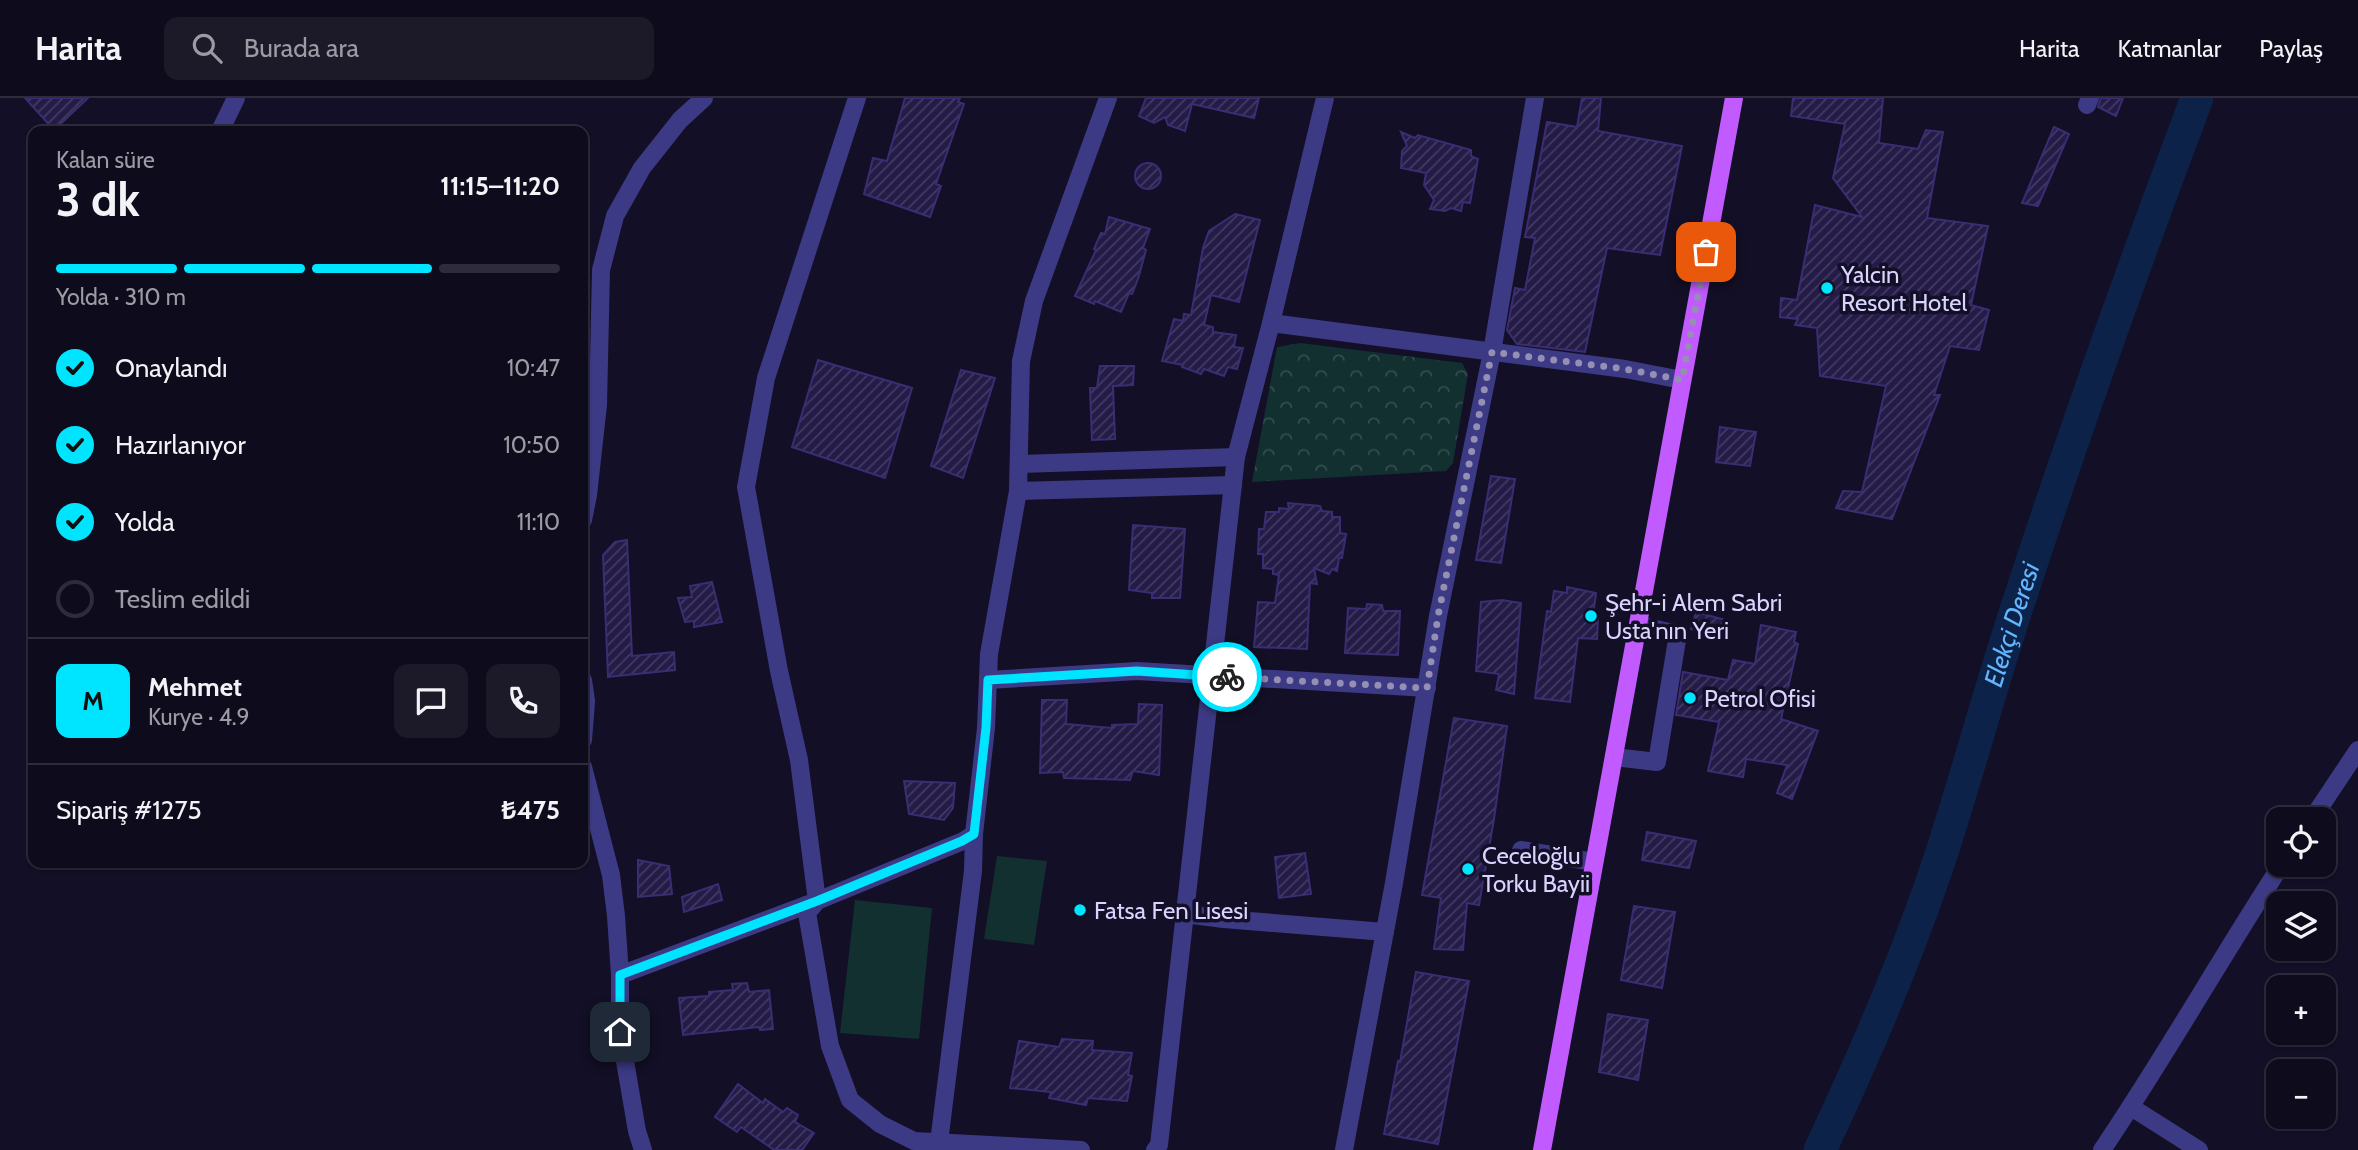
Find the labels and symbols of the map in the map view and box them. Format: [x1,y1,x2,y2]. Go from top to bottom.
pin [1676,222,1736,282]
place label: Yalcin Resort Hotel [1840,260,1967,317]
marker: Yalcin Resort Hotel [1819,280,1835,296]
water label: Elekçi Deresi [1977,558,2047,691]
place label: Şehr-i Alem Sabri Usta'nın Yeri [1605,588,1782,645]
marker: Şehr-i Alem Sabri Usta'nın Yeri [1583,608,1599,624]
courier [1192,642,1262,712]
place label: Petrol Ofisi [1704,684,1816,713]
marker: Petrol Ofisi [1682,690,1698,706]
place label: Ceceloğlu Torku Bayii [1482,841,1590,898]
marker: Ceceloğlu Torku Bayii [1460,861,1476,877]
place label: Fatsa Fen Lisesi [1094,896,1248,925]
marker: Fatsa Fen Lisesi [1072,902,1088,918]
pin [590,1002,650,1062]

